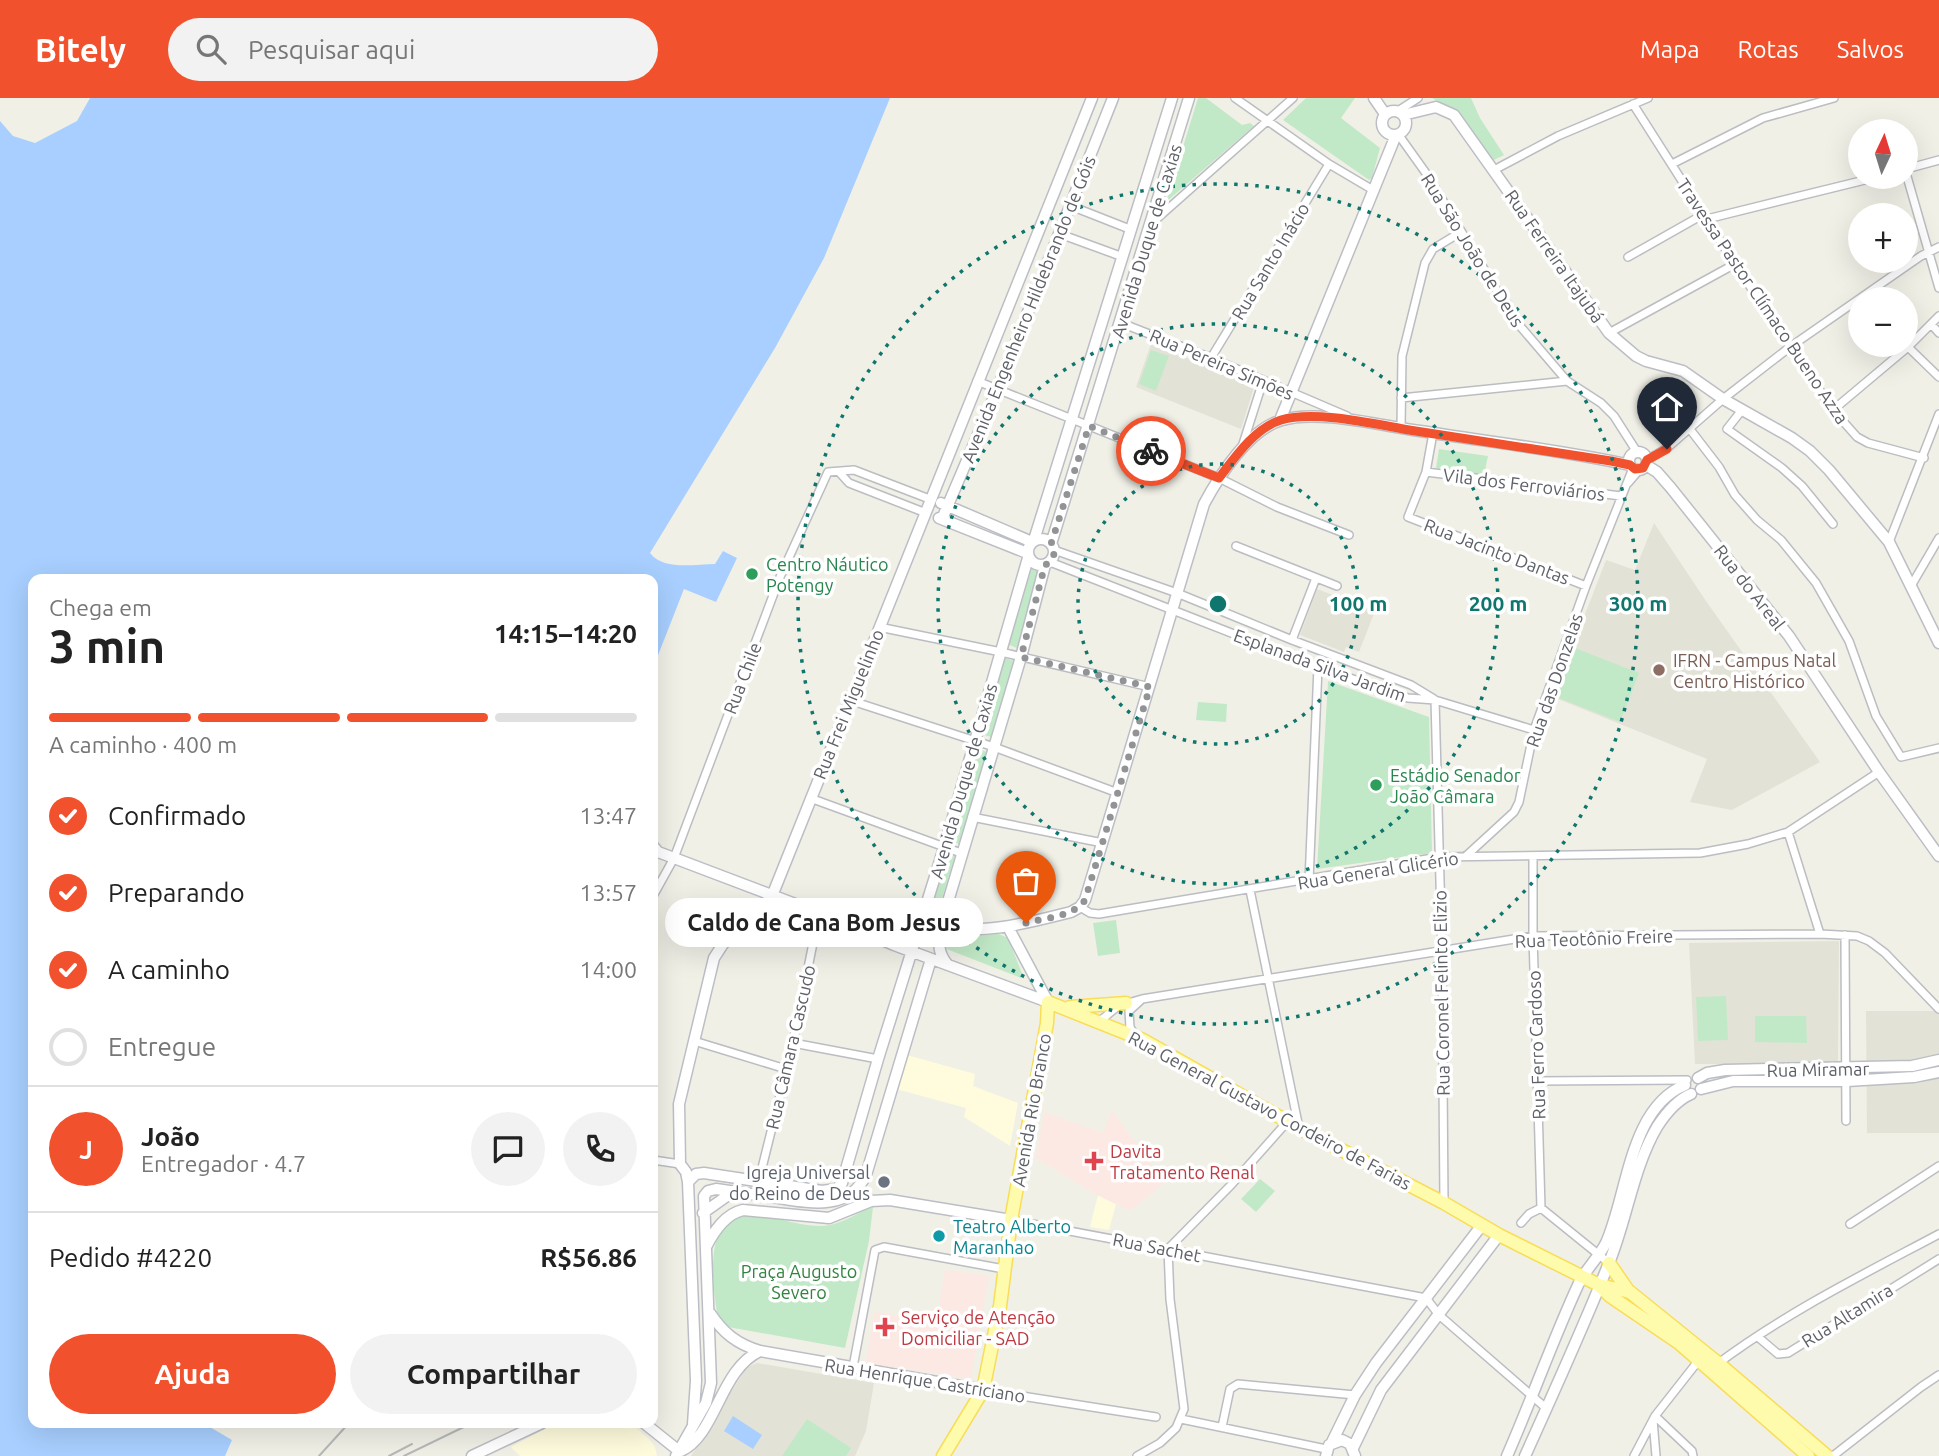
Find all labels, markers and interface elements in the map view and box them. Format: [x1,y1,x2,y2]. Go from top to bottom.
search box [168,18,658,81]
icon: search [192,30,230,68]
text: Bitely [35,31,126,68]
text: Pesquisar aqui [248,35,415,64]
text: Mapa [1640,36,1700,63]
text: Rotas [1738,36,1799,63]
text: Salvos [1837,36,1904,63]
north arrow [1848,119,1918,189]
map controls [1848,119,1918,357]
street label: Avenida Duque de Caxias [1107,141,1185,341]
street label: Avenida Engenheiro Hildebrando de Góis [957,153,1099,465]
street label: Rua São João de Deus [1418,170,1528,330]
street label: Travessa Pastor Clímaco Bueno Azza [1673,175,1853,427]
street label: Rua Ferreira Itajubá [1502,186,1608,326]
street label: Rua Santo Inácio [1227,199,1313,323]
button: + [1848,203,1918,273]
button: − [1848,287,1918,357]
street label: Rua Pereira Simões [1147,325,1297,403]
pin [1637,377,1697,449]
icon: home [1648,388,1686,426]
courier [1116,416,1186,486]
icon: bike [1132,432,1170,470]
street label: Vila dos Ferroviários [1442,464,1606,504]
street label: Rua Jacinto Dantas [1422,514,1573,588]
street label: Rua do Areal [1711,540,1790,634]
place label: Centro Náutico Potengy [766,554,888,595]
marker: Centro Náutico Potengy [744,566,760,582]
text: 100 m [1329,591,1387,615]
text: 200 m [1469,591,1527,615]
text: 300 m [1609,591,1667,615]
centre of rings [1206,592,1230,616]
text: Chega em [49,595,152,620]
street label: Rua das Donzelas [1522,610,1586,749]
text: 14:15–14:20 [494,619,637,648]
text: 3 min [49,620,165,672]
street label: Esplanada Silva Jardim [1231,625,1409,705]
street label: Rua Frei Miguelinho [809,626,887,782]
street label: Rua Chile [719,639,765,717]
place label: IFRN - Campus Natal Centro Histórico [1673,650,1837,691]
marker: IFRN - Campus Natal Centro Histórico [1651,662,1667,678]
street label: Avenida Duque de Caxias [926,681,1000,881]
text: A caminho · 400 m [49,732,237,757]
place label: Estádio Senador João Câmara [1390,765,1521,806]
marker: Estádio Senador João Câmara [1368,777,1384,793]
icon: check [49,797,87,835]
text: Confirmado [108,801,246,830]
text: 13:47 [579,803,637,828]
street label: Rua General Glicério [1296,847,1460,893]
pin [996,851,1056,923]
icon: bag [1007,862,1045,900]
icon: check [49,874,87,912]
text: Preparando [108,878,245,907]
text: 13:57 [579,880,637,905]
street label: Rua Coronel Felinto Elizio [1429,890,1453,1096]
callout: Caldo de Cana Bom Jesus [666,898,984,948]
text: Caldo de Cana Bom Jesus [687,910,961,935]
street label: Rua Teotônio Freire [1515,925,1673,951]
icon: check [49,951,87,989]
text: A caminho [108,955,230,984]
text: 14:00 [579,957,637,982]
street label: Rua Câmara Cascudo [761,963,819,1131]
street label: Rua Ferro Cardoso [1523,970,1549,1120]
street label: Rua General Gustavo Cordeiro de Farias [1125,1027,1415,1193]
text: Entregue [108,1032,216,1061]
street label: Avenida Rio Branco [1008,1032,1054,1188]
street label: Rua Miramar [1767,1058,1870,1080]
button: chat [471,1112,545,1186]
button: phone [563,1112,637,1186]
text: João [141,1122,200,1151]
text: J [79,1135,93,1164]
place label: Davita Tratamento Renal [1110,1141,1255,1182]
text: Entregador · 4.7 [141,1151,306,1176]
marker: Davita Tratamento Renal [1084,1151,1104,1171]
place label: Igreja Universal do Reino de Deus [729,1162,870,1203]
marker: Igreja Universal do Reino de Deus [876,1174,892,1190]
place label: Teatro Alberto Maranhao [953,1216,1071,1257]
marker: Teatro Alberto Maranhao [931,1228,947,1244]
street label: Rua Sachet [1111,1229,1203,1265]
text: Pedido #4220 [49,1243,212,1272]
text: R$56.86 [540,1243,637,1272]
park label: Praça Augusto Severo [741,1261,857,1302]
street label: Rua Altamira [1798,1279,1896,1351]
place label: Serviço de Atenção Domiciliar - SAD [901,1307,1055,1348]
marker: Serviço de Atenção Domiciliar - SAD [875,1317,895,1337]
button: Ajuda [49,1334,336,1414]
button: Compartilhar [350,1334,637,1414]
street label: Rua Henrique Castriciano [823,1354,1027,1406]

